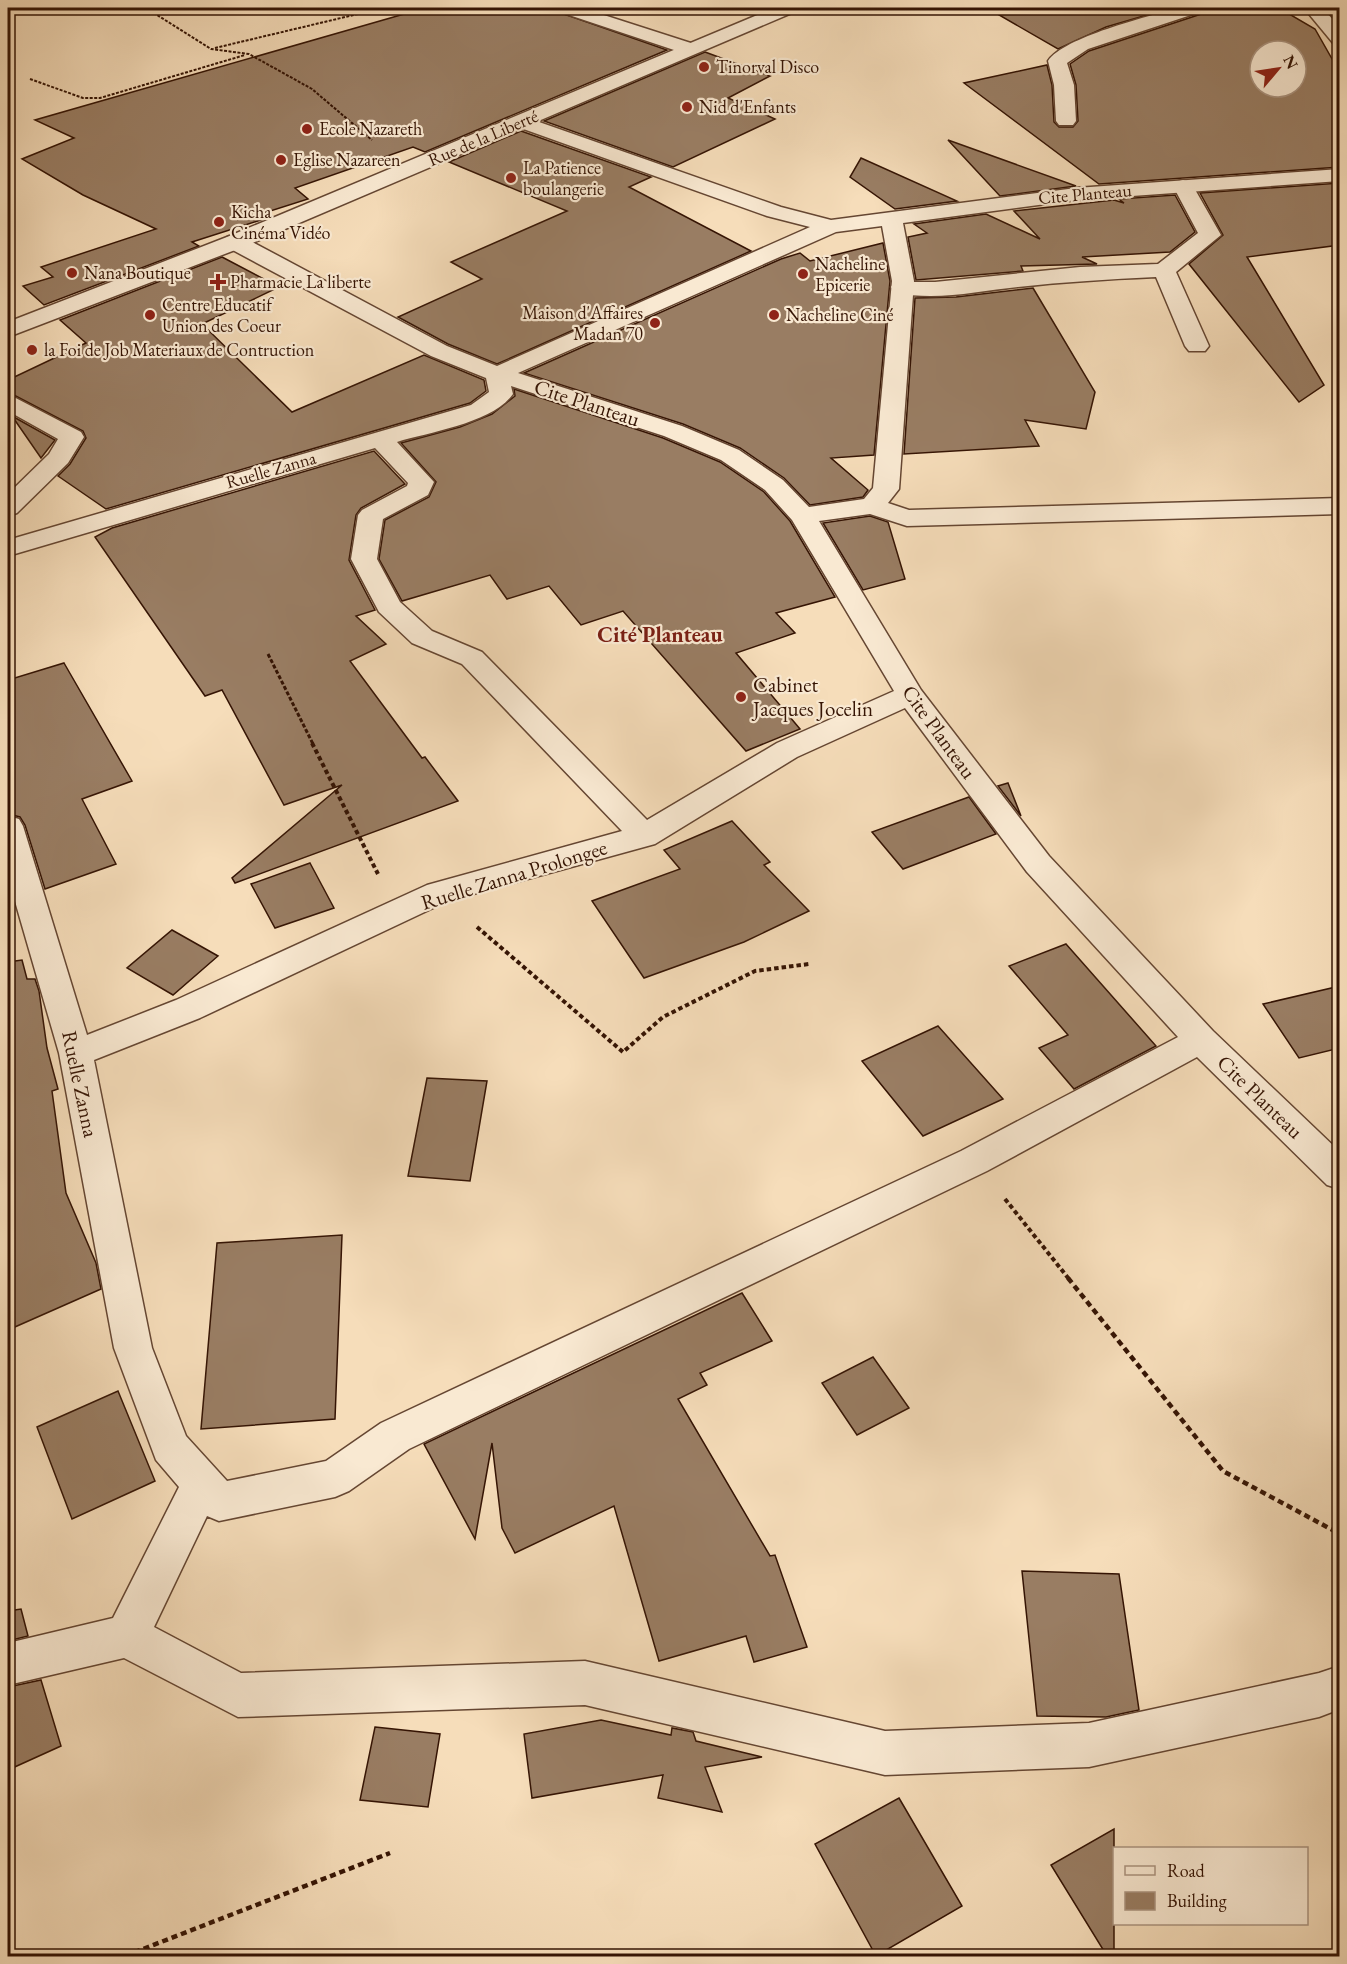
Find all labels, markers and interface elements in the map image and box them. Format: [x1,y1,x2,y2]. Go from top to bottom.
north arrow [1248,39,1308,99]
text: N [1278,51,1303,73]
place label: Tinorval Disco [716,55,819,78]
marker: Tinorval Disco [697,60,711,74]
place label: Nid d'Enfants [699,95,796,118]
marker: Nid d'Enfants [680,100,694,114]
street label: Rue de la Liberté [424,104,541,171]
place label: Ecole Nazareth [319,117,422,140]
marker: Ecole Nazareth [300,122,314,136]
place label: Eglise Nazareen [293,148,401,171]
marker: Eglise Nazareen [274,153,288,167]
place label: La Patience boulangerie [523,156,604,200]
marker: La Patience boulangerie [504,171,518,185]
street label: Cite Planteau [1037,178,1133,209]
place label: Kicha Cinéma Vidéo [231,200,331,244]
marker: Kicha Cinéma Vidéo [212,215,226,229]
place label: Nacheline Epicerie [815,252,885,296]
place label: Nana Boutique [84,261,191,284]
marker: Nana Boutique [65,266,79,280]
marker: Nacheline Epicerie [796,267,810,281]
place label: Pharmacie La liberte [230,270,371,293]
marker: Pharmacie La liberte [211,275,225,289]
place label: Centre Educatif Union des Coeur [162,293,281,337]
place label: Maison d'Affaires Madan 70 [522,301,643,345]
place label: Nacheline Ciné [786,303,894,326]
marker: Centre Educatif Union des Coeur [143,308,157,322]
marker: Nacheline Ciné [767,308,781,322]
marker: Maison d'Affaires Madan 70 [648,316,662,330]
place label: la Foi de Job Materiaux de Contruction [44,338,315,361]
marker: la Foi de Job Materiaux de Contruction [25,343,39,357]
street label: Cite Planteau [531,373,643,432]
street label: Ruelle Zanna [223,445,319,493]
district label: Cité Planteau [597,620,723,649]
place label: Cabinet Jacques Jocelin [751,671,873,722]
street label: Cite Planteau [896,680,982,784]
marker: Cabinet Jacques Jocelin [734,690,748,704]
street label: Ruelle Zanna Prolongee [418,833,610,916]
street label: Ruelle Zanna [56,1028,105,1140]
street label: Cite Planteau [1212,1049,1309,1144]
legend [1113,1847,1308,1925]
text: Road [1167,1859,1206,1882]
text: Building [1167,1889,1227,1912]

